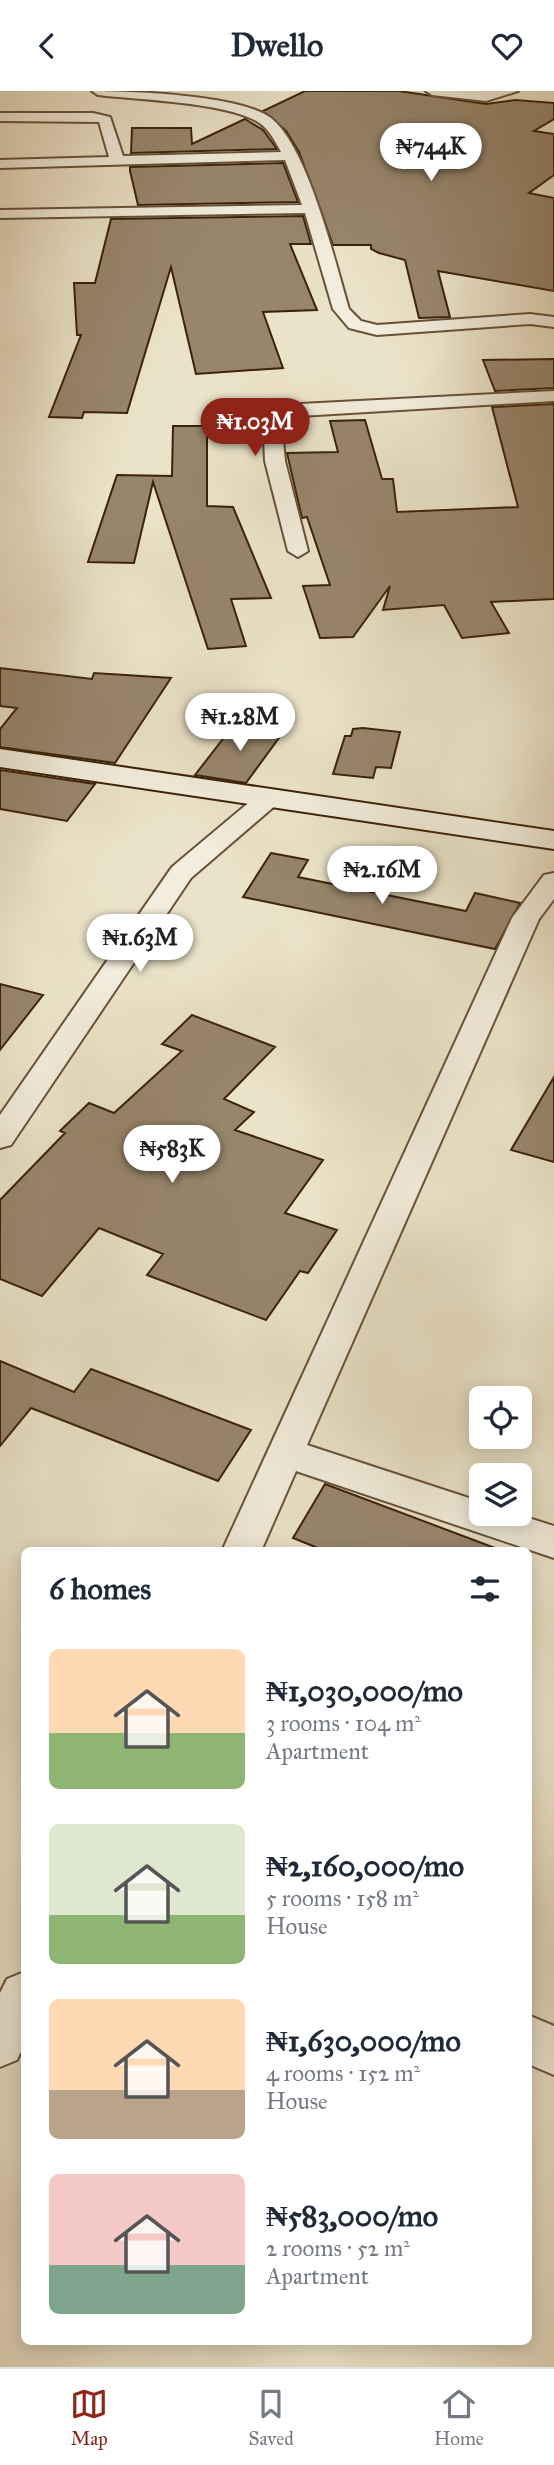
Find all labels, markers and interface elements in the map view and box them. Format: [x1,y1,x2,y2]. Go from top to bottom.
text: Dwello [231,26,323,65]
icon: back [28,27,66,65]
icon: heart [488,27,526,65]
pin: ₦744K [382,123,480,183]
text: ₦744K [396,132,466,160]
pin: ₦1.03M [198,399,312,458]
text: ₦1.03M [217,407,293,435]
pin: ₦1.28M [183,693,297,753]
text: ₦1.28M [201,702,279,730]
pin: ₦2.16M [325,847,439,906]
text: ₦2.16M [343,855,421,883]
pin: ₦1.63M [83,915,197,974]
text: ₦1.63M [102,923,178,951]
pin: ₦583K [123,1125,221,1185]
text: ₦583K [139,1134,205,1162]
map controls [469,1386,532,1526]
button: locate [469,1386,532,1449]
button: layers [469,1463,532,1526]
icon: filters [466,1570,504,1608]
text: 6 homes [49,1571,151,1607]
text: ₦1,030,000/mo [266,1673,463,1709]
icon: home [105,1677,189,1761]
text: 3 rooms · 104 m² [266,1709,421,1737]
text: Apartment [266,1737,369,1765]
text: ₦2,160,000/mo [266,1848,464,1884]
icon: home [105,1852,189,1936]
text: 5 rooms · 158 m² [266,1884,419,1912]
text: House [266,1912,328,1940]
text: ₦1,630,000/mo [266,2023,461,2059]
icon: home [105,2027,189,2111]
text: 4 rooms · 152 m² [266,2059,420,2087]
text: House [266,2087,328,2115]
text: ₦583,000/mo [266,2198,438,2234]
icon: home [105,2202,189,2286]
text: 2 rooms · 52 m² [266,2234,410,2262]
text: Apartment [266,2262,369,2290]
tab: Map [70,2385,108,2450]
tab: Saved [249,2385,294,2450]
tab: Home [434,2385,484,2450]

